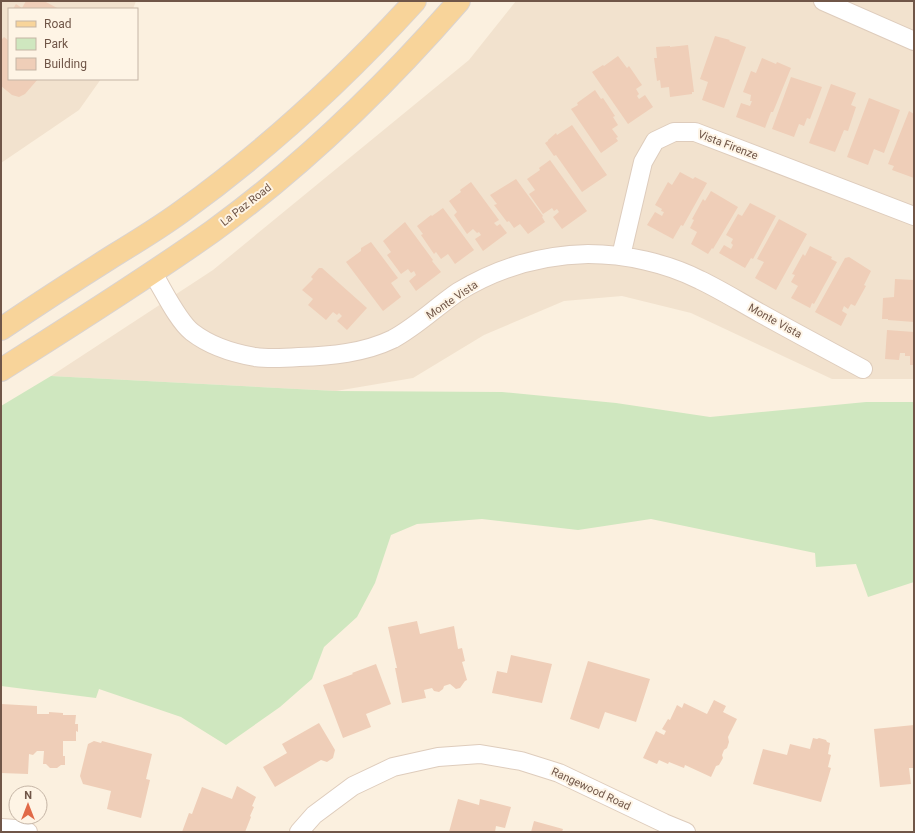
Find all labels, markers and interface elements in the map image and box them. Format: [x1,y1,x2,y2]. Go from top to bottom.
legend [8,8,138,80]
text: Road [44,17,72,31]
text: Park [44,37,69,51]
text: Building [44,57,87,71]
street label: Vista Firenze [696,128,760,162]
street label: La Paz Road [218,181,274,229]
street label: Monte Vista [424,278,480,322]
street label: Monte Vista [746,301,804,341]
street label: Rangewood Road [549,765,633,813]
north arrow [8,785,48,825]
text: N [24,789,32,802]

